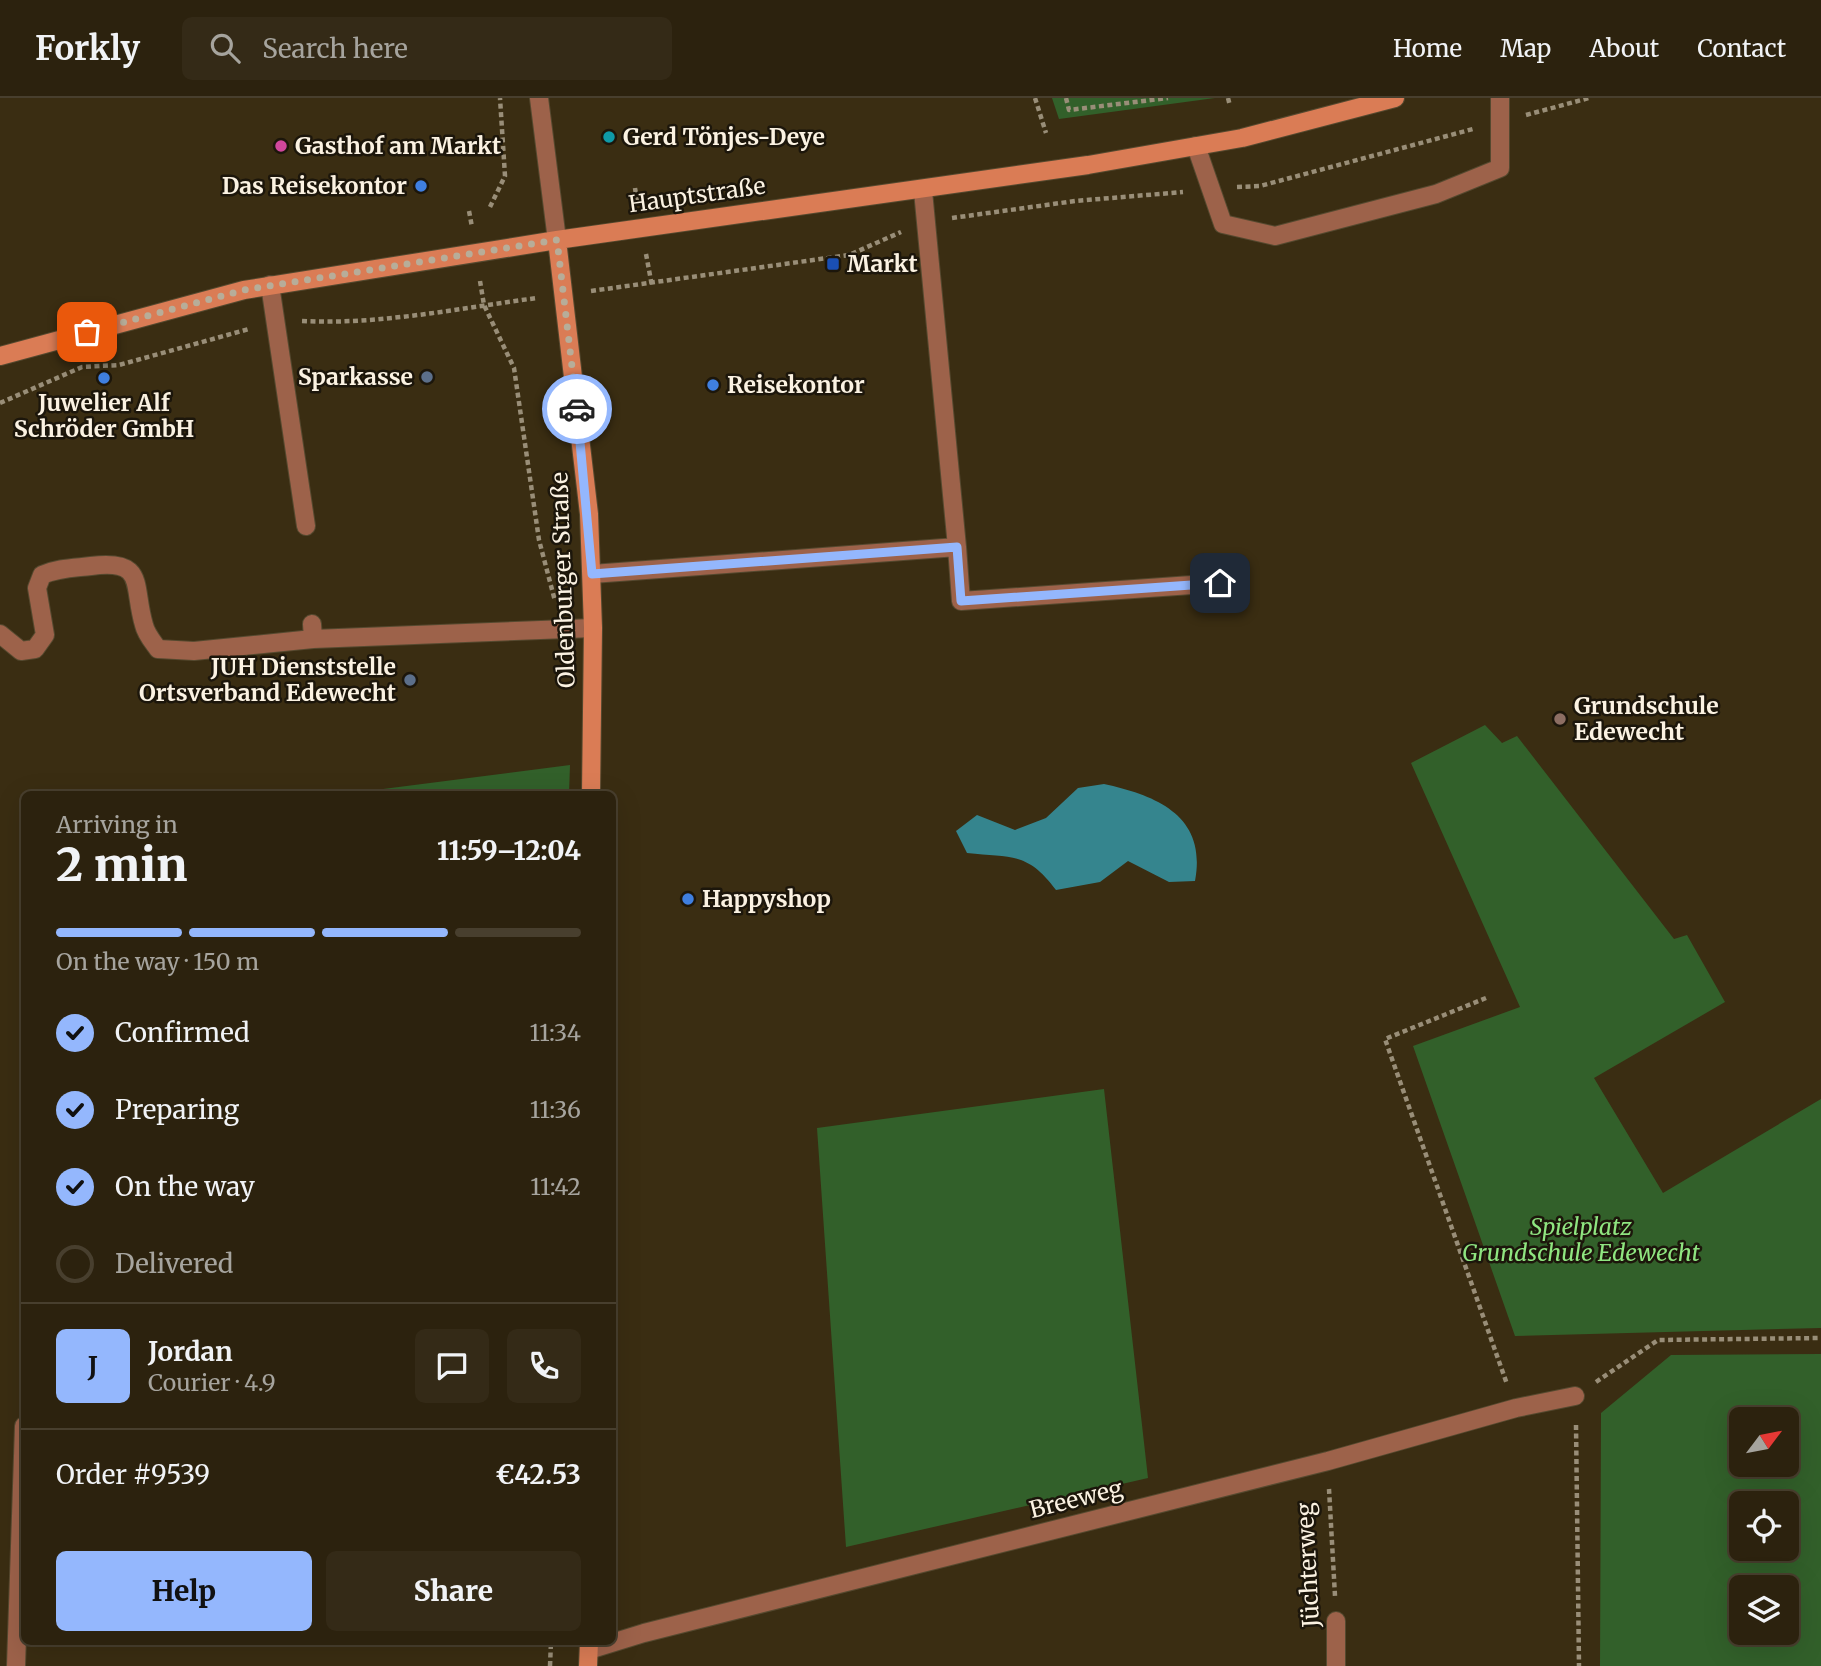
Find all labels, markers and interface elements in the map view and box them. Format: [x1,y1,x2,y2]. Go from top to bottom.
search box [182,17,672,80]
text: Forkly [35,28,140,69]
icon: search [206,29,244,67]
text: Search here [262,32,408,65]
text: Home [1393,33,1462,64]
text: Map [1500,33,1551,64]
text: About [1589,33,1659,64]
text: Contact [1697,33,1786,64]
place label: Gerd Tönjes-Deye [623,122,825,151]
marker: Gerd Tönjes-Deye [601,129,617,145]
place label: Gasthof am Markt [295,131,501,160]
marker: Gasthof am Markt [273,138,289,154]
place label: Das Reisekontor [222,171,407,200]
street label: Hauptstraße [627,171,767,218]
marker: Das Reisekontor [413,178,429,194]
place label: Markt [847,249,918,278]
marker: Markt [825,256,841,272]
pin [57,302,117,362]
icon: bag [68,313,106,351]
place label: Sparkasse [298,362,413,391]
marker: Sparkasse [419,369,435,385]
marker: Juwelier Alf Schröder GmbH [96,370,112,386]
place label: Reisekontor [727,370,865,399]
courier [542,374,612,444]
marker: Reisekontor [705,377,721,393]
place label: Juwelier Alf Schröder GmbH [14,388,194,443]
icon: car [558,390,596,428]
street label: Oldenburger Straße [544,471,581,689]
pin [1190,553,1250,613]
icon: home [1201,564,1239,602]
place label: JUH Dienststelle Ortsverband Edewecht [139,652,396,707]
marker: JUH Dienststelle Ortsverband Edewecht [402,672,418,688]
place label: Grundschule Edewecht [1574,691,1719,746]
marker: Grundschule Edewecht [1552,711,1568,727]
text: Arriving in [56,810,178,839]
text: 11:59–12:04 [437,834,581,867]
text: 2 min [56,836,188,894]
place label: Happyshop [702,884,831,913]
marker: Happyshop [680,891,696,907]
text: On the way · 150 m [56,947,259,976]
icon: check [56,1014,94,1052]
text: Confirmed [115,1016,250,1049]
text: 11:34 [530,1018,581,1047]
icon: check [56,1091,94,1129]
text: Preparing [115,1093,239,1126]
text: 11:36 [530,1095,581,1124]
icon: check [56,1168,94,1206]
text: On the way [115,1170,255,1203]
text: 11:42 [530,1172,581,1201]
park label: Spielplatz Grundschule Edewecht [1462,1212,1700,1267]
text: Delivered [115,1247,234,1280]
button: chat [415,1329,489,1403]
button: phone [507,1329,581,1403]
text: Jordan [148,1335,233,1368]
text: J [88,1350,98,1383]
text: Courier · 4.9 [148,1368,276,1397]
north arrow [1729,1407,1799,1477]
map controls [1729,1407,1799,1645]
text: Order #9539 [56,1458,210,1491]
text: €42.53 [495,1458,581,1491]
street label: Breeweg [1026,1473,1126,1524]
button: locate [1729,1491,1799,1561]
street label: Jüchterweg [1290,1502,1325,1629]
button: Help [56,1551,312,1631]
button: Share [326,1551,581,1631]
button: layers [1729,1575,1799,1645]

